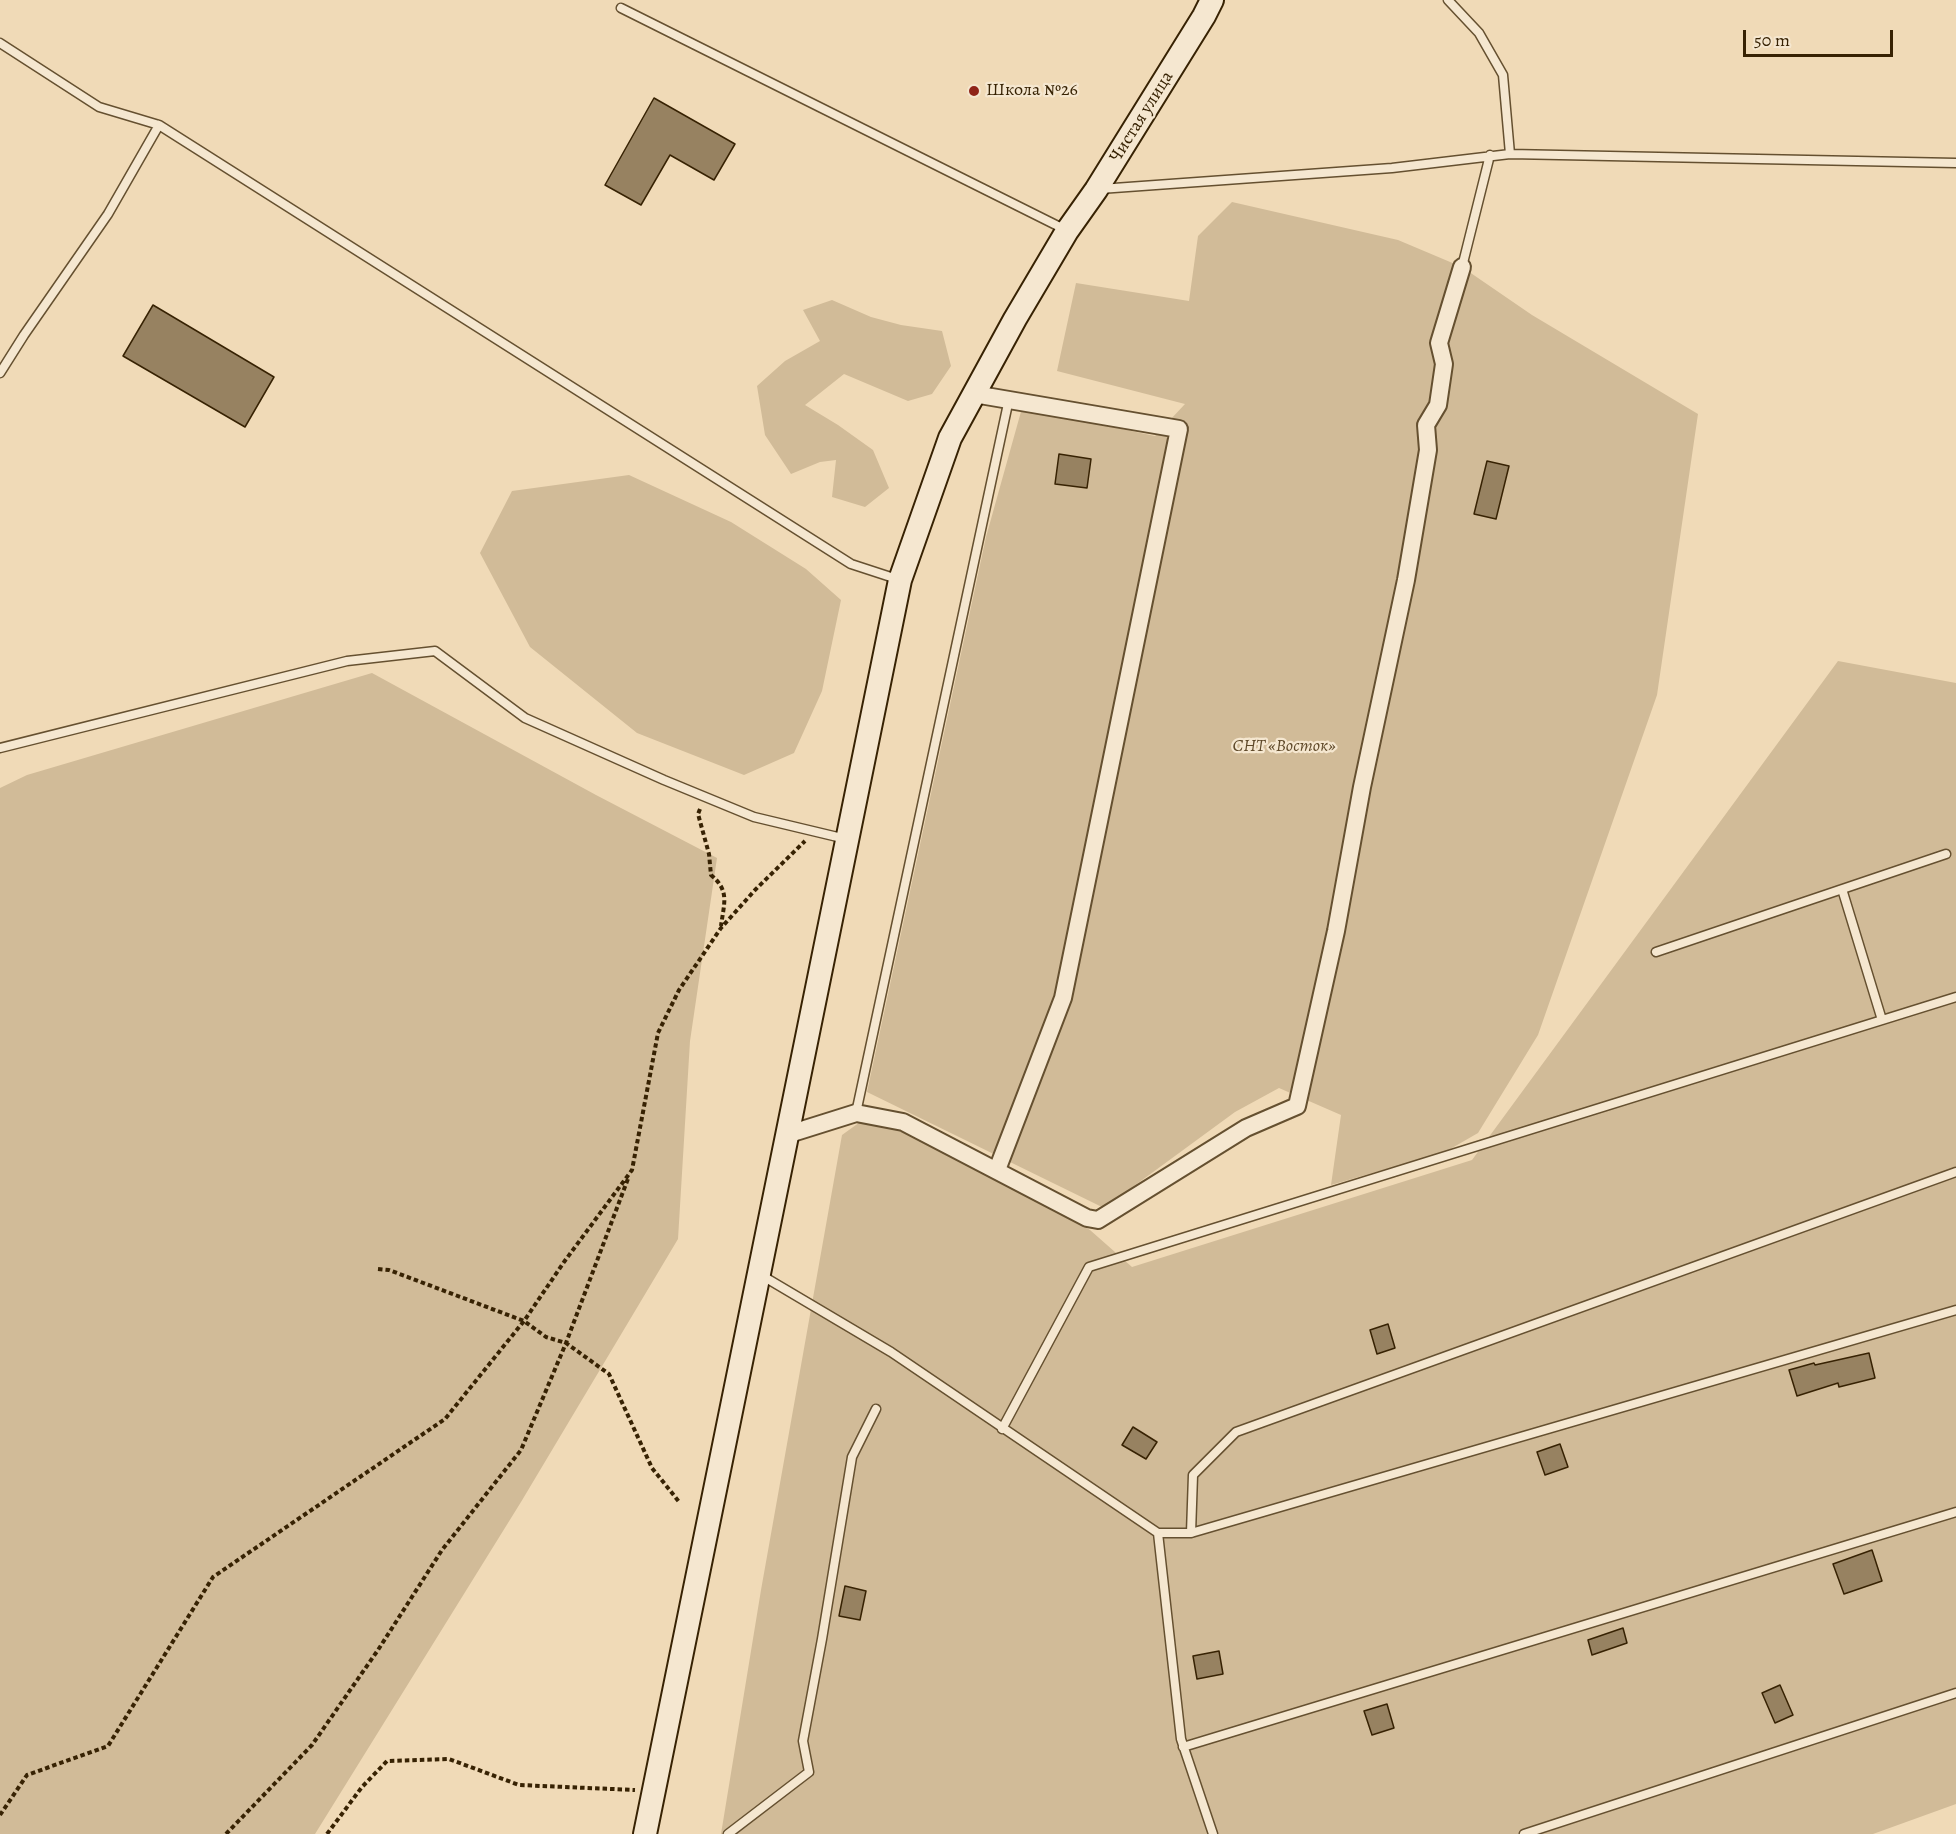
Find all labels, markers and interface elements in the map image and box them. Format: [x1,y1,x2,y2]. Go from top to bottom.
scale bar [1746,18,1896,56]
text: 50 m [1754,28,1790,52]
street label: Чистая улица [1105,67,1179,167]
place label: Школа №26 [986,80,1078,102]
marker: Школа №26 [967,84,981,98]
park label: СНТ «Восток» [1232,736,1336,758]

